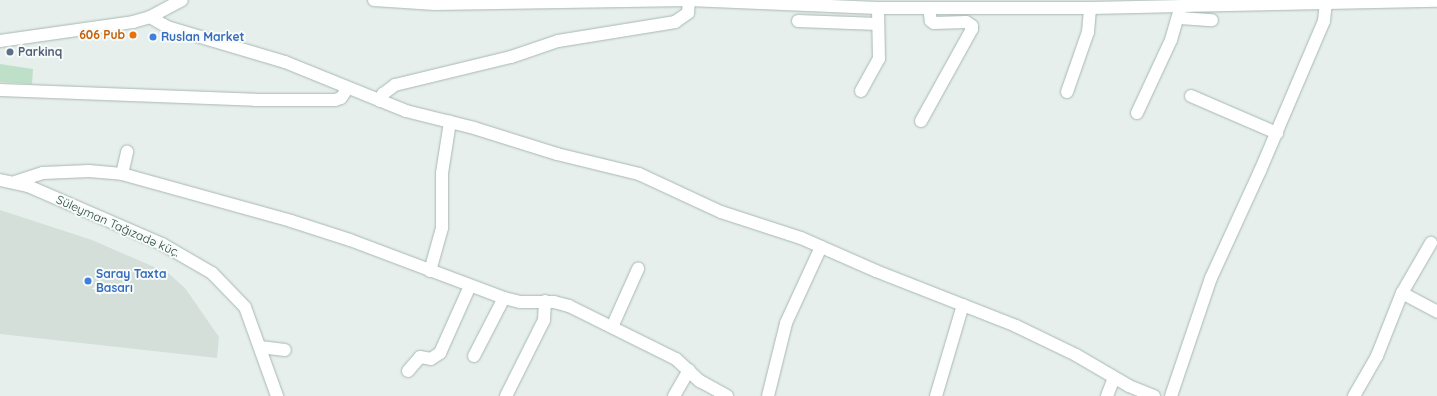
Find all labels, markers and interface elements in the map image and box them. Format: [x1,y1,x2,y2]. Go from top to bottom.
place label: 606 Pub [79,28,125,42]
marker: 606 Pub [128,30,138,40]
place label: Ruslan Market [161,30,244,44]
marker: Ruslan Market [148,32,158,42]
place label: Parkinq [18,45,62,59]
marker: Parkinq [5,47,15,57]
street label: Süleyman Tağızadə küç. [54,192,182,260]
place label: Saray Taxta Basarı [96,267,166,295]
marker: Saray Taxta Basarı [83,276,93,286]

